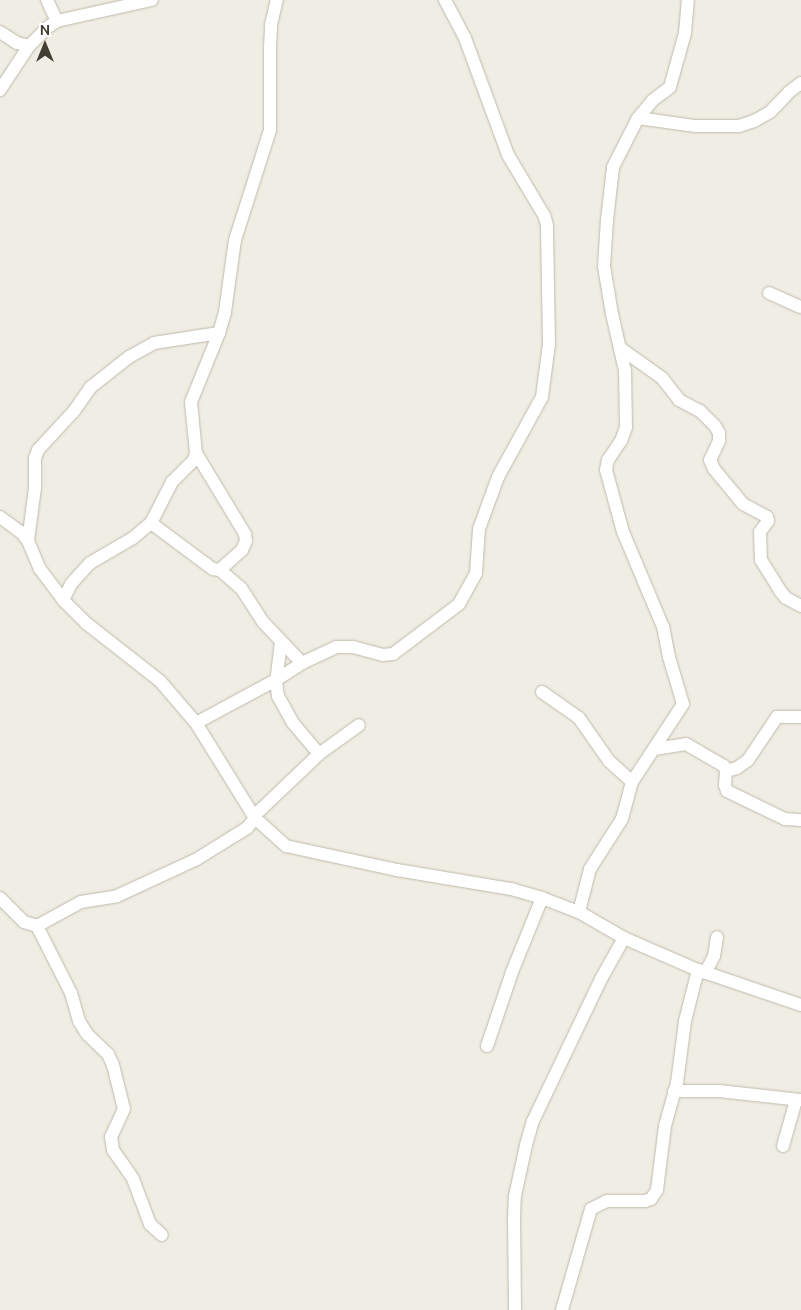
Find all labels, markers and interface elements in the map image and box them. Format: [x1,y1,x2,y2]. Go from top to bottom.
north arrow [20,20,70,70]
text: N [40,22,50,38]

